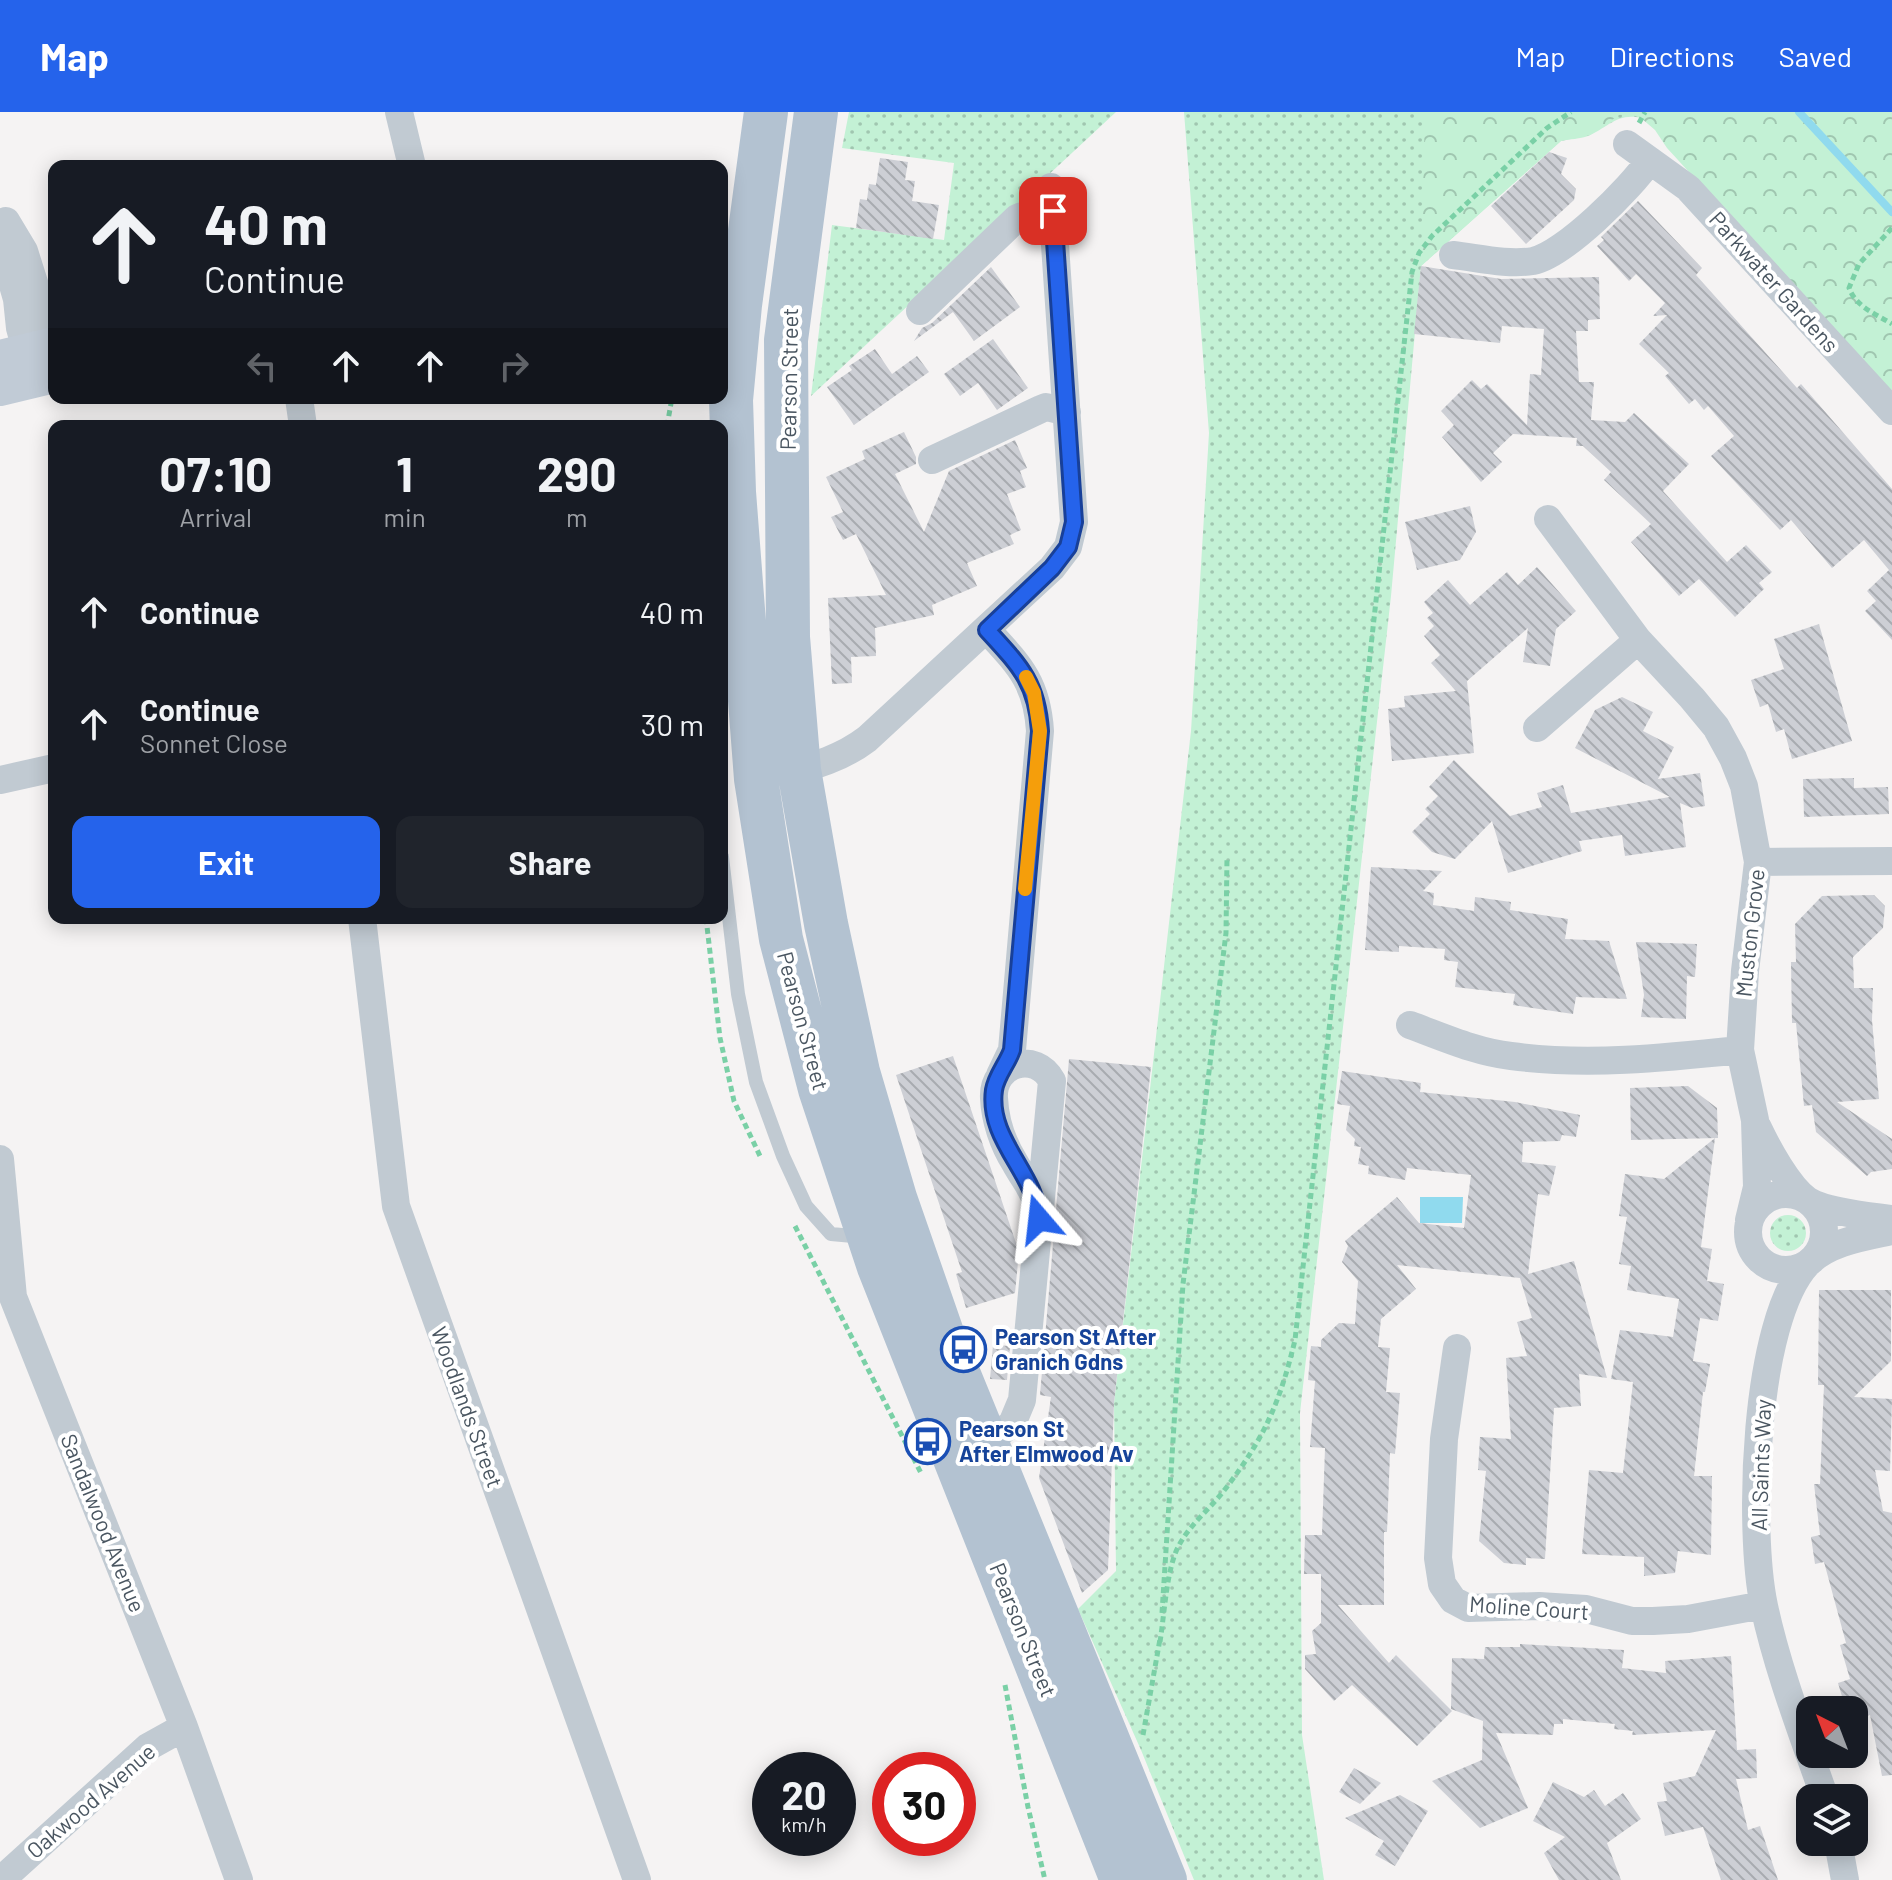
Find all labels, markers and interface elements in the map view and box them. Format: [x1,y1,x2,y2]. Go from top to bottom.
text: Map [40,33,109,79]
text: Map [1516,39,1565,73]
text: Directions [1609,39,1735,73]
text: Saved [1779,39,1852,73]
pin [1019,177,1087,245]
text: 40 m [204,189,328,256]
icon: arrive [1031,189,1075,233]
icon: ahead [72,192,176,296]
street label: Parkwater Gardens [1705,206,1845,357]
text: Continue [204,257,345,300]
street label: Pearson Street [774,308,802,450]
icon: left [240,344,284,388]
icon: ahead [324,344,368,388]
icon: ahead [408,344,452,388]
icon: right [492,344,536,388]
text: 07:10 [159,444,272,502]
text: 1 [396,444,413,502]
text: 290 [537,444,617,502]
text: Arrival [179,501,252,532]
text: min [384,501,426,532]
text: m [566,501,588,532]
icon: ahead [72,590,116,634]
text: Continue [140,594,260,630]
text: 40 m [640,594,704,630]
text: Continue [140,691,260,727]
icon: ahead [72,702,116,746]
text: 30 m [641,706,704,742]
text: Sonnet Close [140,727,288,758]
button: Exit [72,816,380,908]
button: Share [396,816,704,908]
street label: Muston Grove [1729,868,1769,998]
street label: Pearson Street [773,949,835,1093]
position arrow [997,1177,1081,1261]
street label: Woodlands Street [427,1323,509,1491]
place label: Pearson St After Granich Gdns [995,1323,1157,1374]
bus stop icon: Pearson St After Granich Gdns [940,1326,988,1374]
street label: All Saints Way [1745,1399,1775,1531]
place label: Pearson St After Elmwood Av [959,1415,1134,1466]
bus stop icon: Pearson St After Elmwood Av [904,1418,952,1466]
street label: Sandalwood Avenue [56,1430,152,1616]
street label: Pearson Street [985,1559,1063,1700]
street label: Moline Court [1468,1590,1590,1624]
north arrow [1796,1696,1868,1768]
map controls [1796,1696,1868,1856]
street label: Oakwood Avenue [21,1737,160,1863]
speed limit sign: 30 [872,1752,976,1856]
text: 20 [781,1770,827,1818]
button: layers [1796,1784,1868,1856]
text: km/h [781,1812,827,1836]

